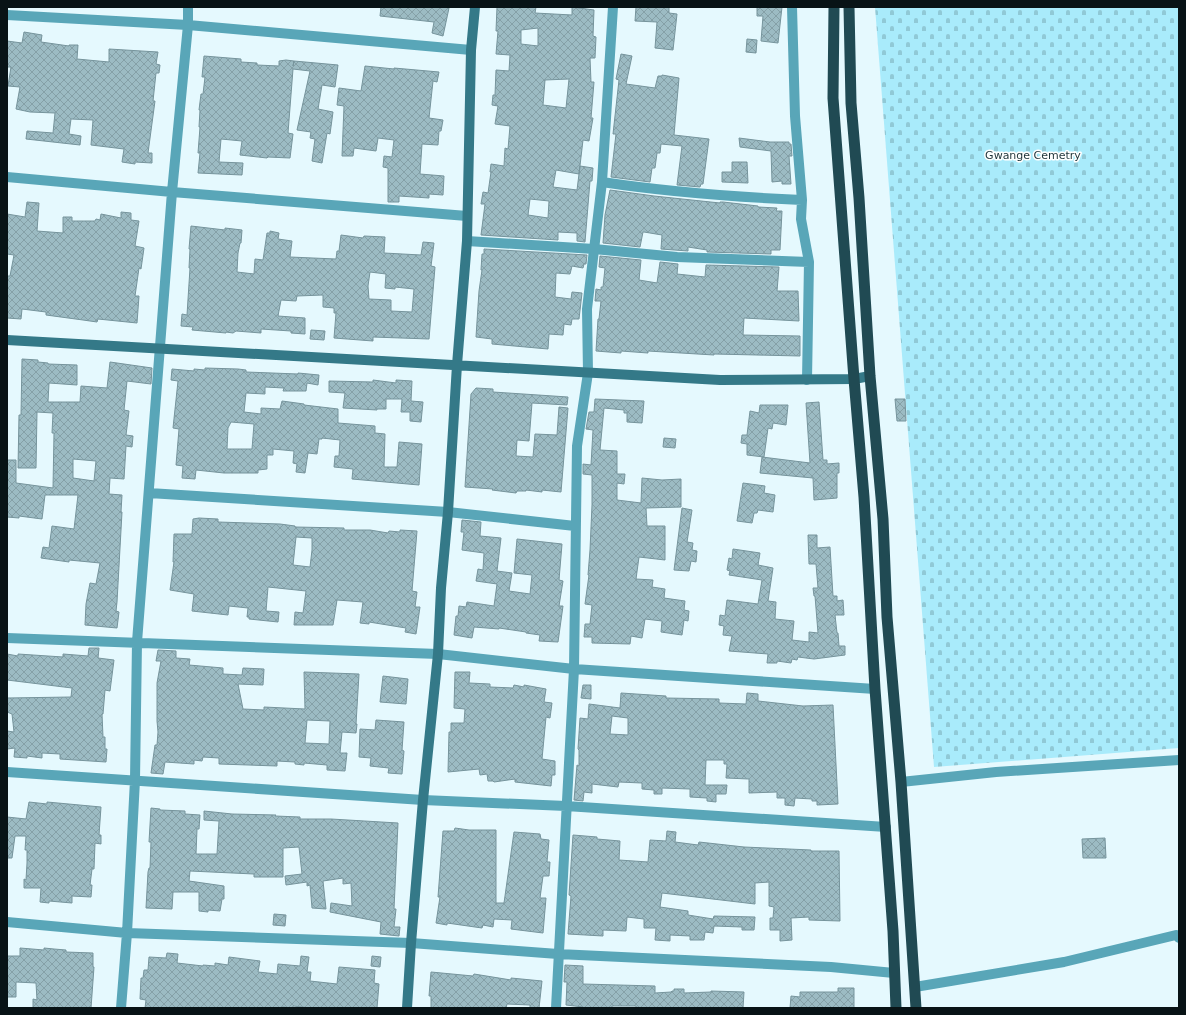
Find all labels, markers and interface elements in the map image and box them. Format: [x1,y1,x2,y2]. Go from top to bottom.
park label: Gwange Cemetry [985,149,1081,162]

